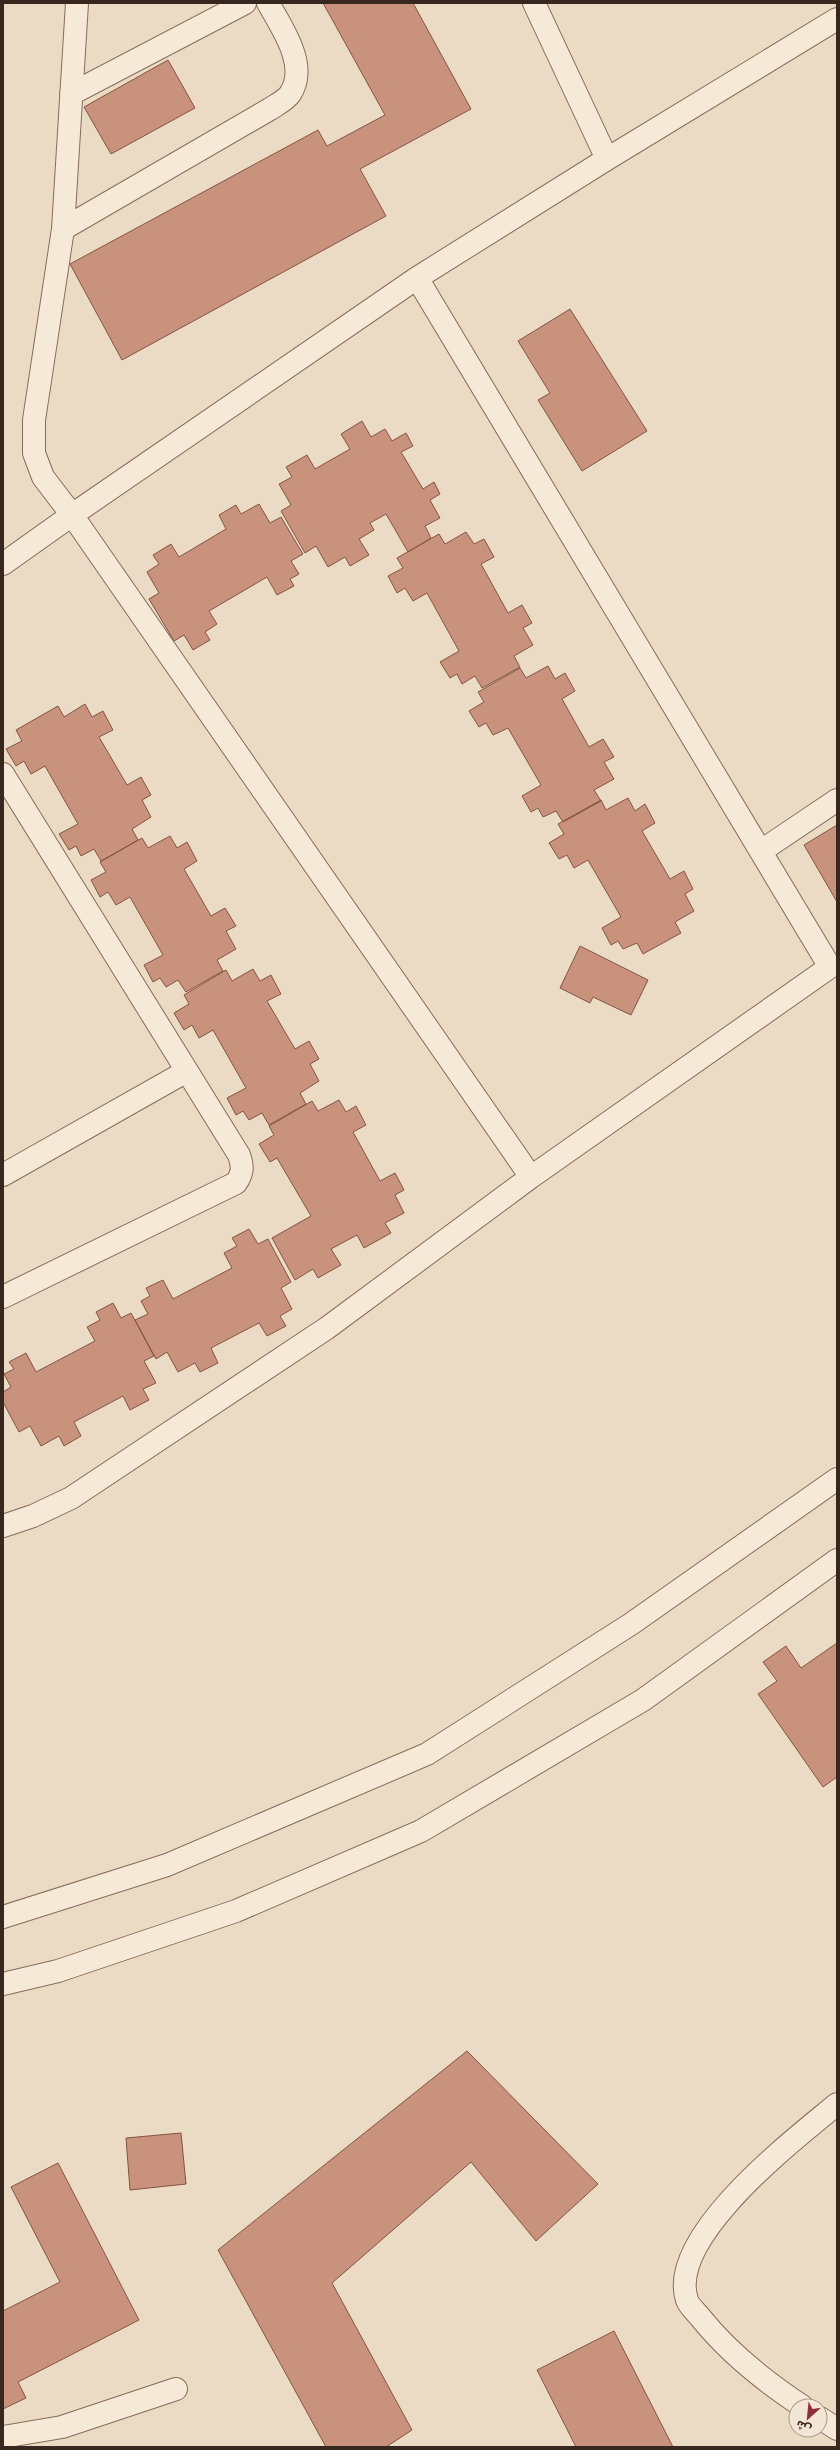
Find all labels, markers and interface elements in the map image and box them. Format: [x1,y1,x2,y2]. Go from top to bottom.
north arrow [788,2398,828,2438]
text: ش [794,2417,813,2436]

